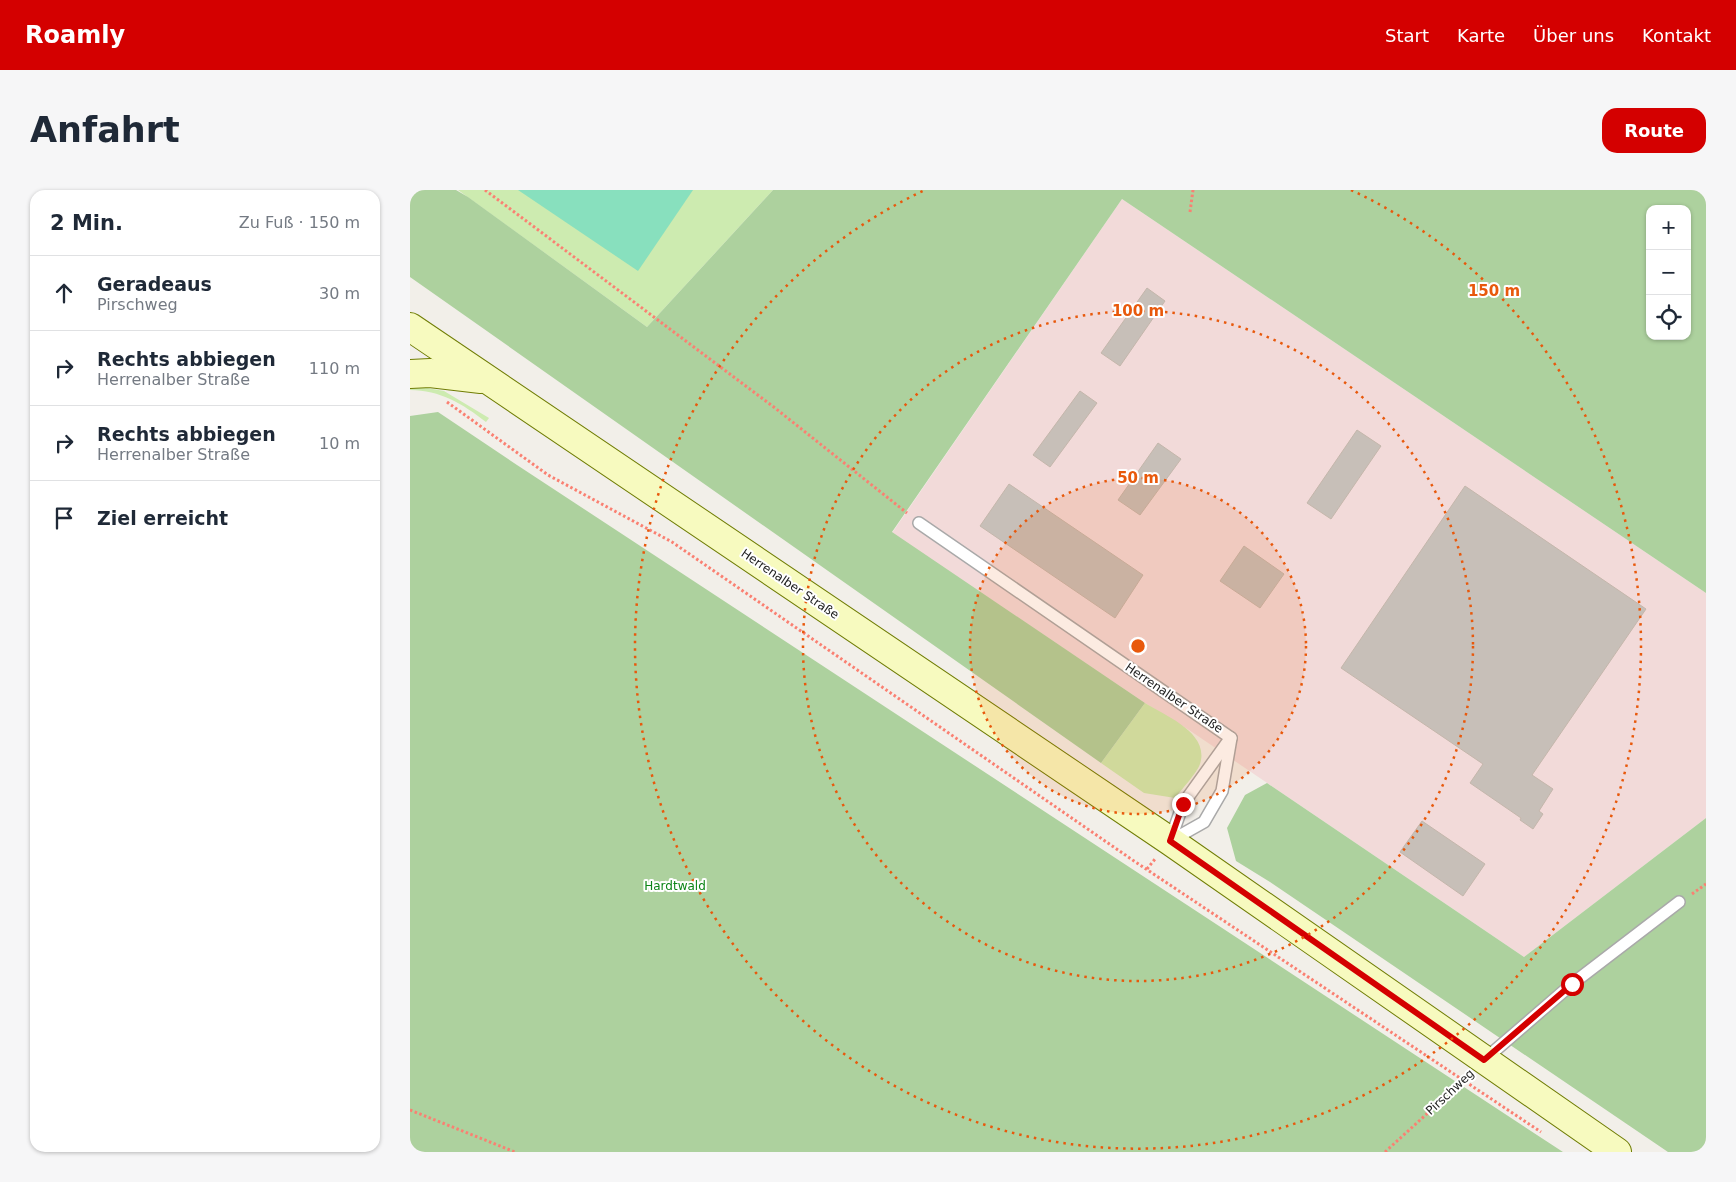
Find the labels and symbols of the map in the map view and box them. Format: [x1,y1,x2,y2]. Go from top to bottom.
text: 150 m [1468,282,1520,300]
text: 100 m [1112,302,1164,320]
text: 50 m [1117,469,1159,487]
street label: Herrenalber Straße [739,546,841,622]
centre of rings [1129,637,1147,655]
street label: Herrenalber Straße [1123,660,1225,736]
route end [1172,793,1195,816]
park label: Hardtwald [644,879,706,893]
route start [1561,973,1584,996]
street label: Pirschweg [1423,1066,1477,1118]

